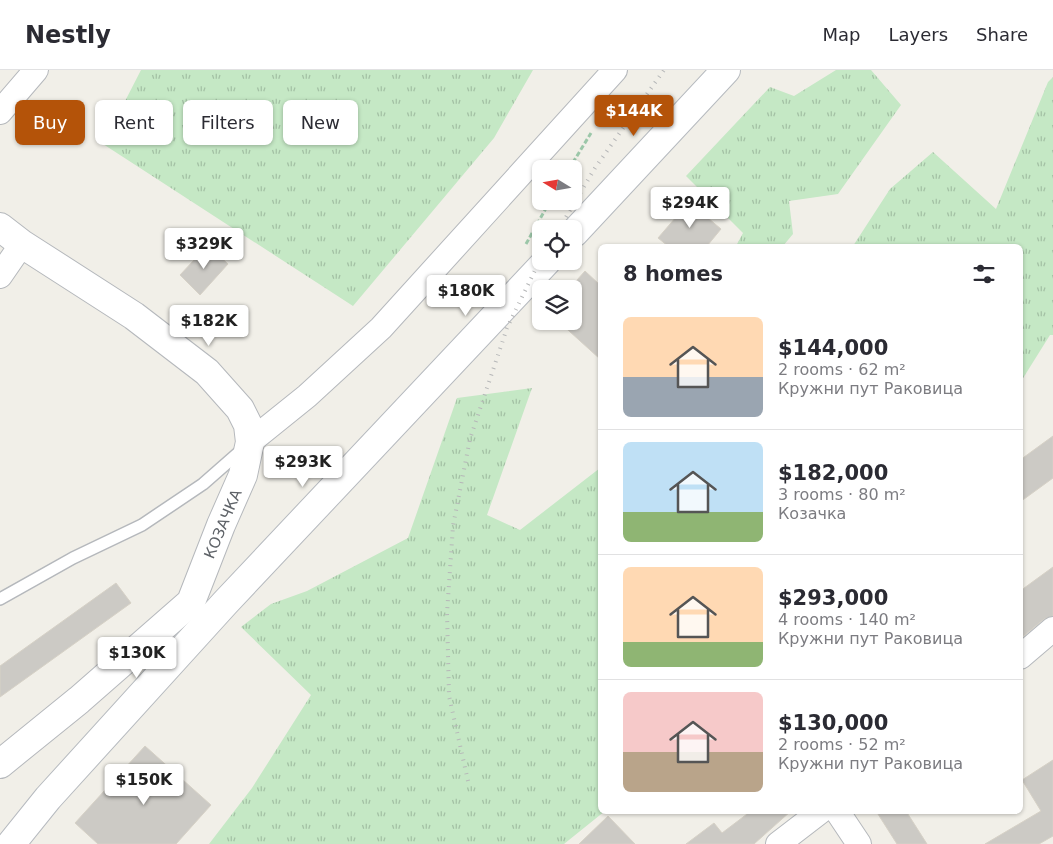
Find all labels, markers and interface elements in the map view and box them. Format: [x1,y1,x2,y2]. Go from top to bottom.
text: Nestly [25,21,111,49]
text: Map [822,24,860,45]
text: Layers [888,24,948,45]
text: Share [976,24,1028,45]
pin: $144K [599,94,669,137]
chip: Buy [15,100,85,145]
chip: Rent [95,100,173,145]
chip: Filters [183,100,273,145]
chip: New [283,100,358,145]
text: $144K [606,101,662,120]
north arrow [532,160,582,210]
map controls [532,160,582,330]
pin: $294K [655,186,725,229]
text: $294K [662,193,718,212]
button: locate [532,220,582,270]
pin: $329K [169,228,239,270]
text: $329K [176,234,232,253]
icon: filters [970,260,998,288]
text: 8 homes [623,262,723,286]
pin: $180K [431,274,501,317]
button: layers [532,280,582,330]
text: $180K [438,281,494,300]
pin: $182K [174,304,244,347]
text: $182K [181,311,237,330]
text: $144,000 [778,336,888,360]
icon: home [663,337,723,397]
text: 2 rooms · 62 m² [778,360,906,379]
text: Кружни пут Раковица [778,379,963,398]
pin: $293K [268,446,338,488]
text: $293K [275,452,331,471]
text: $182,000 [778,461,888,485]
icon: home [663,462,723,522]
text: 3 rooms · 80 m² [778,485,906,504]
street label: КОЗАЧКА [200,486,246,561]
text: Козачка [778,504,846,523]
text: $293,000 [778,586,888,610]
icon: home [663,587,723,647]
text: 4 rooms · 140 m² [778,610,916,629]
text: Кружни пут Раковица [778,629,963,648]
pin: $130K [102,636,172,679]
text: $130K [109,643,165,662]
text: $130,000 [778,711,888,735]
icon: home [663,712,723,772]
text: 2 rooms · 52 m² [778,735,906,754]
text: Кружни пут Раковица [778,754,963,773]
pin: $150K [109,764,179,806]
text: $150K [116,770,172,789]

